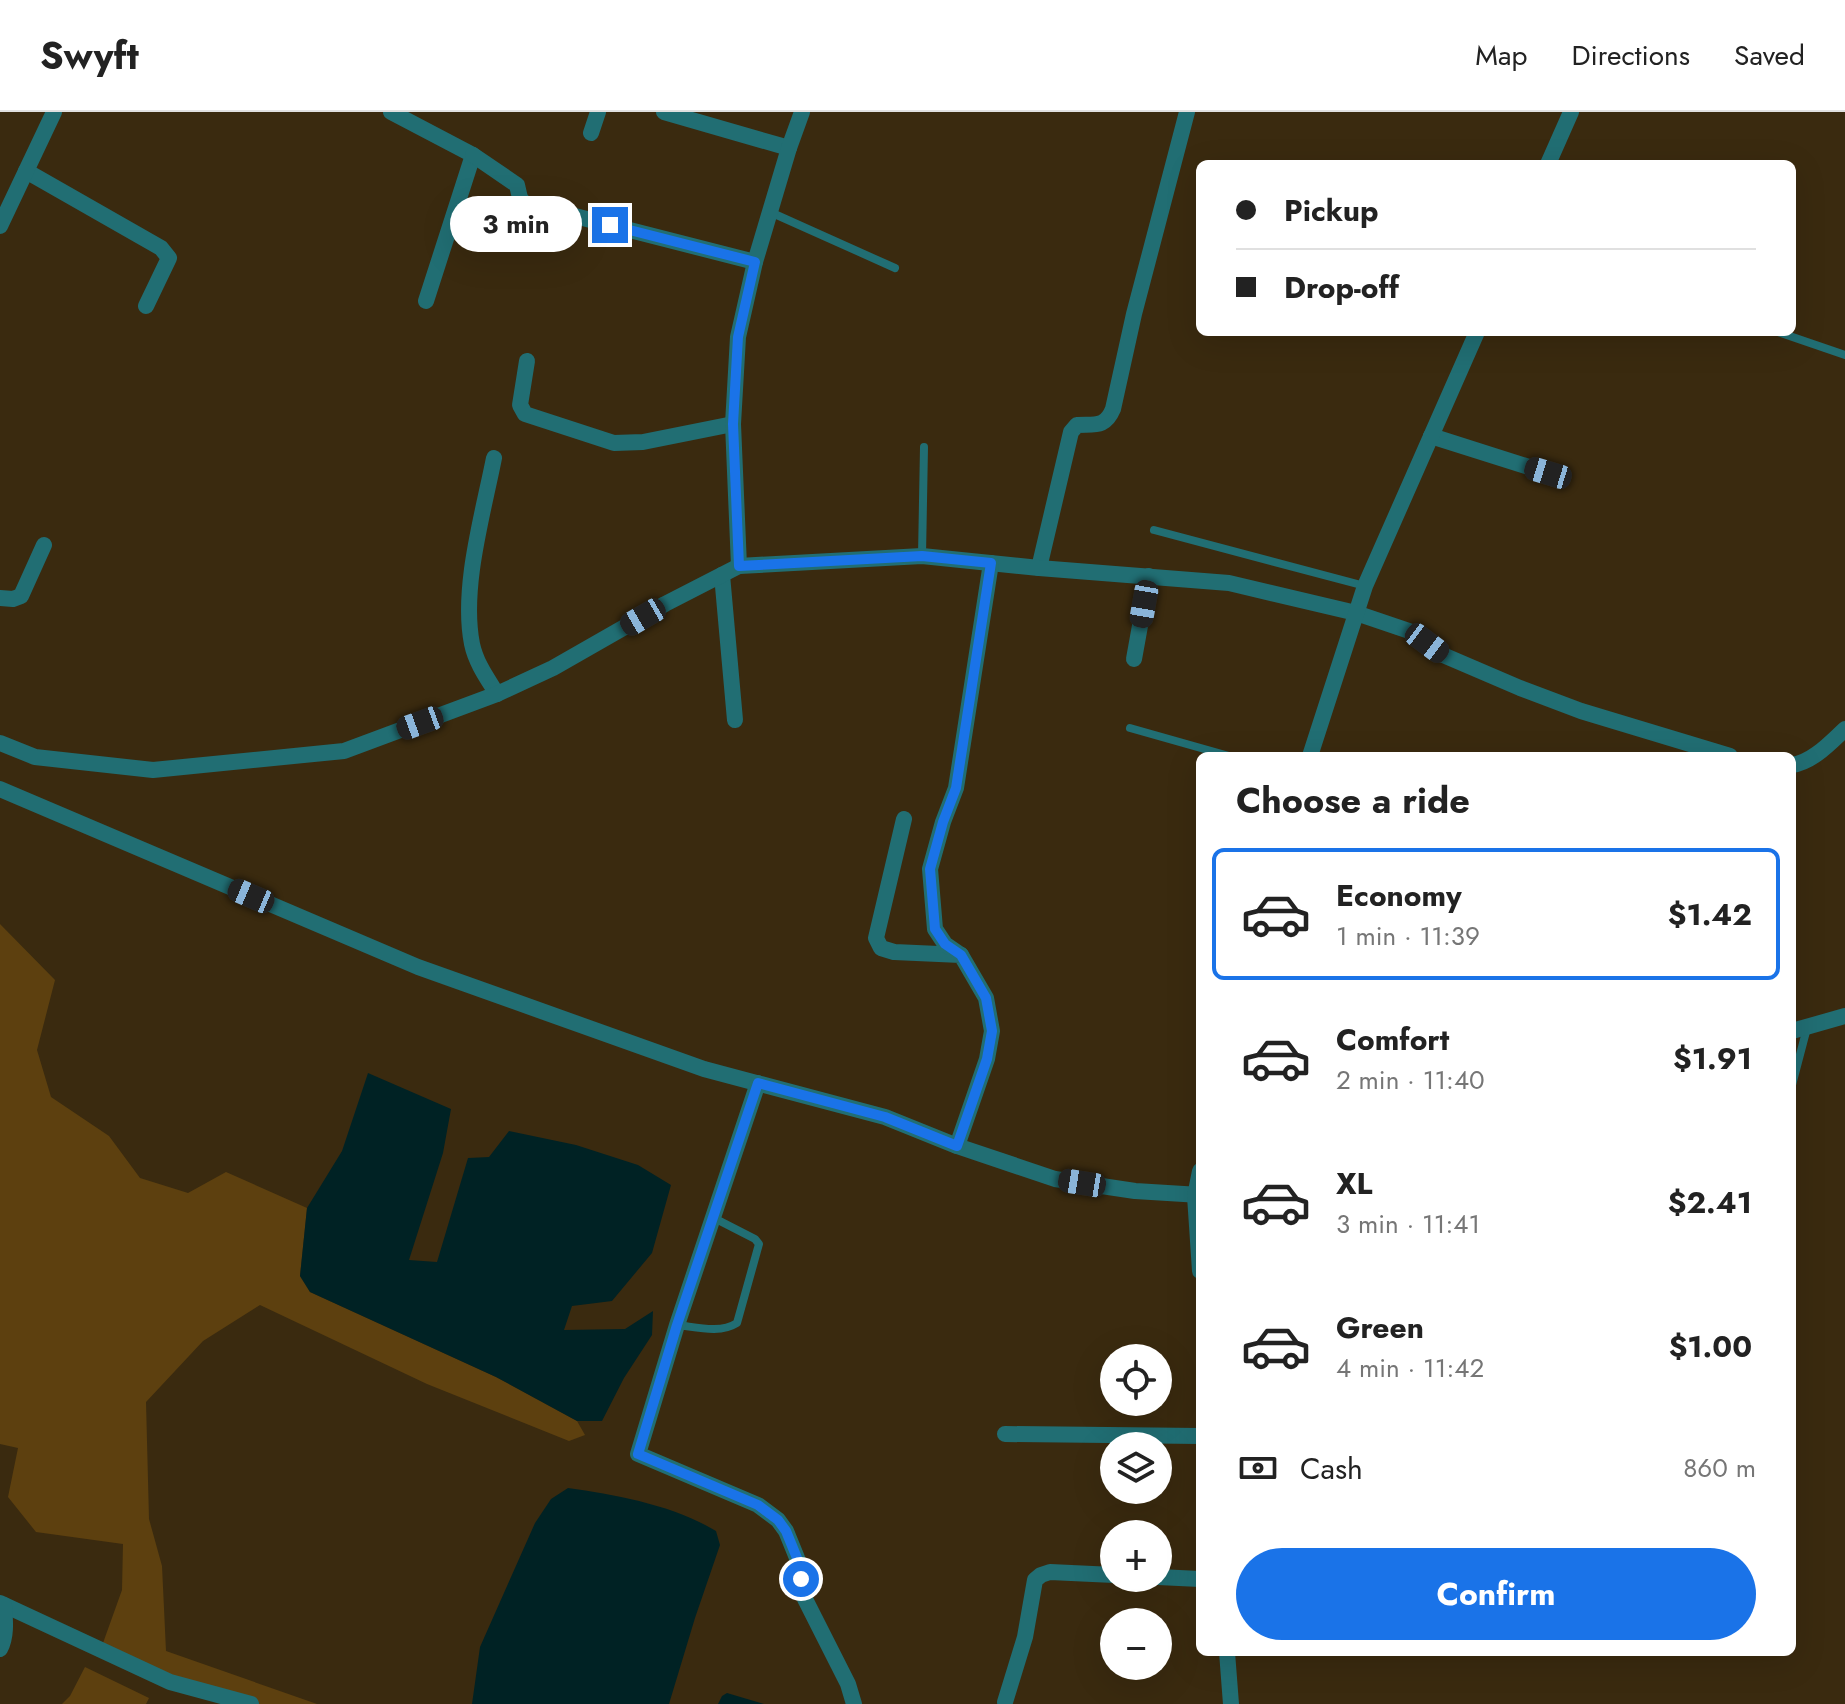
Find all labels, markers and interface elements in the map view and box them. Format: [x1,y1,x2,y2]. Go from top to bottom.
text: Swyft [40,28,139,83]
text: Map [1475,35,1527,76]
text: Directions [1571,35,1690,76]
text: Saved [1734,35,1805,76]
text: Pickup [1284,189,1379,232]
callout: 3 min [450,197,582,253]
text: 3 min [482,205,550,243]
route end [592,207,628,243]
text: Drop-off [1284,266,1399,309]
car [1522,455,1574,491]
car [1128,578,1160,630]
car [616,595,670,639]
car [1401,619,1453,667]
car [393,704,447,742]
text: Choose a ride [1236,774,1470,826]
text: Economy [1336,874,1462,917]
car [224,876,278,916]
icon: car [1240,878,1312,950]
text: $1.42 [1668,893,1752,936]
text: 1 min · 11:39 [1336,917,1480,955]
text: Comfort [1336,1018,1449,1061]
icon: car [1240,1022,1312,1094]
text: $1.91 [1673,1037,1752,1080]
text: 2 min · 11:40 [1336,1061,1485,1099]
text: XL [1336,1162,1372,1205]
icon: car [1240,1166,1312,1238]
car [1056,1167,1108,1199]
text: $2.41 [1668,1181,1752,1224]
text: 3 min · 11:41 [1336,1205,1480,1243]
text: Green [1336,1306,1424,1349]
icon: car [1240,1310,1312,1382]
text: $1.00 [1669,1325,1752,1368]
map controls [1100,1344,1172,1680]
button: locate [1100,1344,1172,1416]
text: 4 min · 11:42 [1336,1349,1484,1387]
button: layers [1100,1432,1172,1504]
icon: cash [1236,1446,1280,1490]
text: Cash [1300,1447,1363,1490]
text: 860 m [1683,1449,1756,1487]
button: + [1100,1520,1172,1592]
button: Confirm [1236,1548,1756,1640]
route start [783,1561,819,1597]
button: − [1100,1608,1172,1680]

